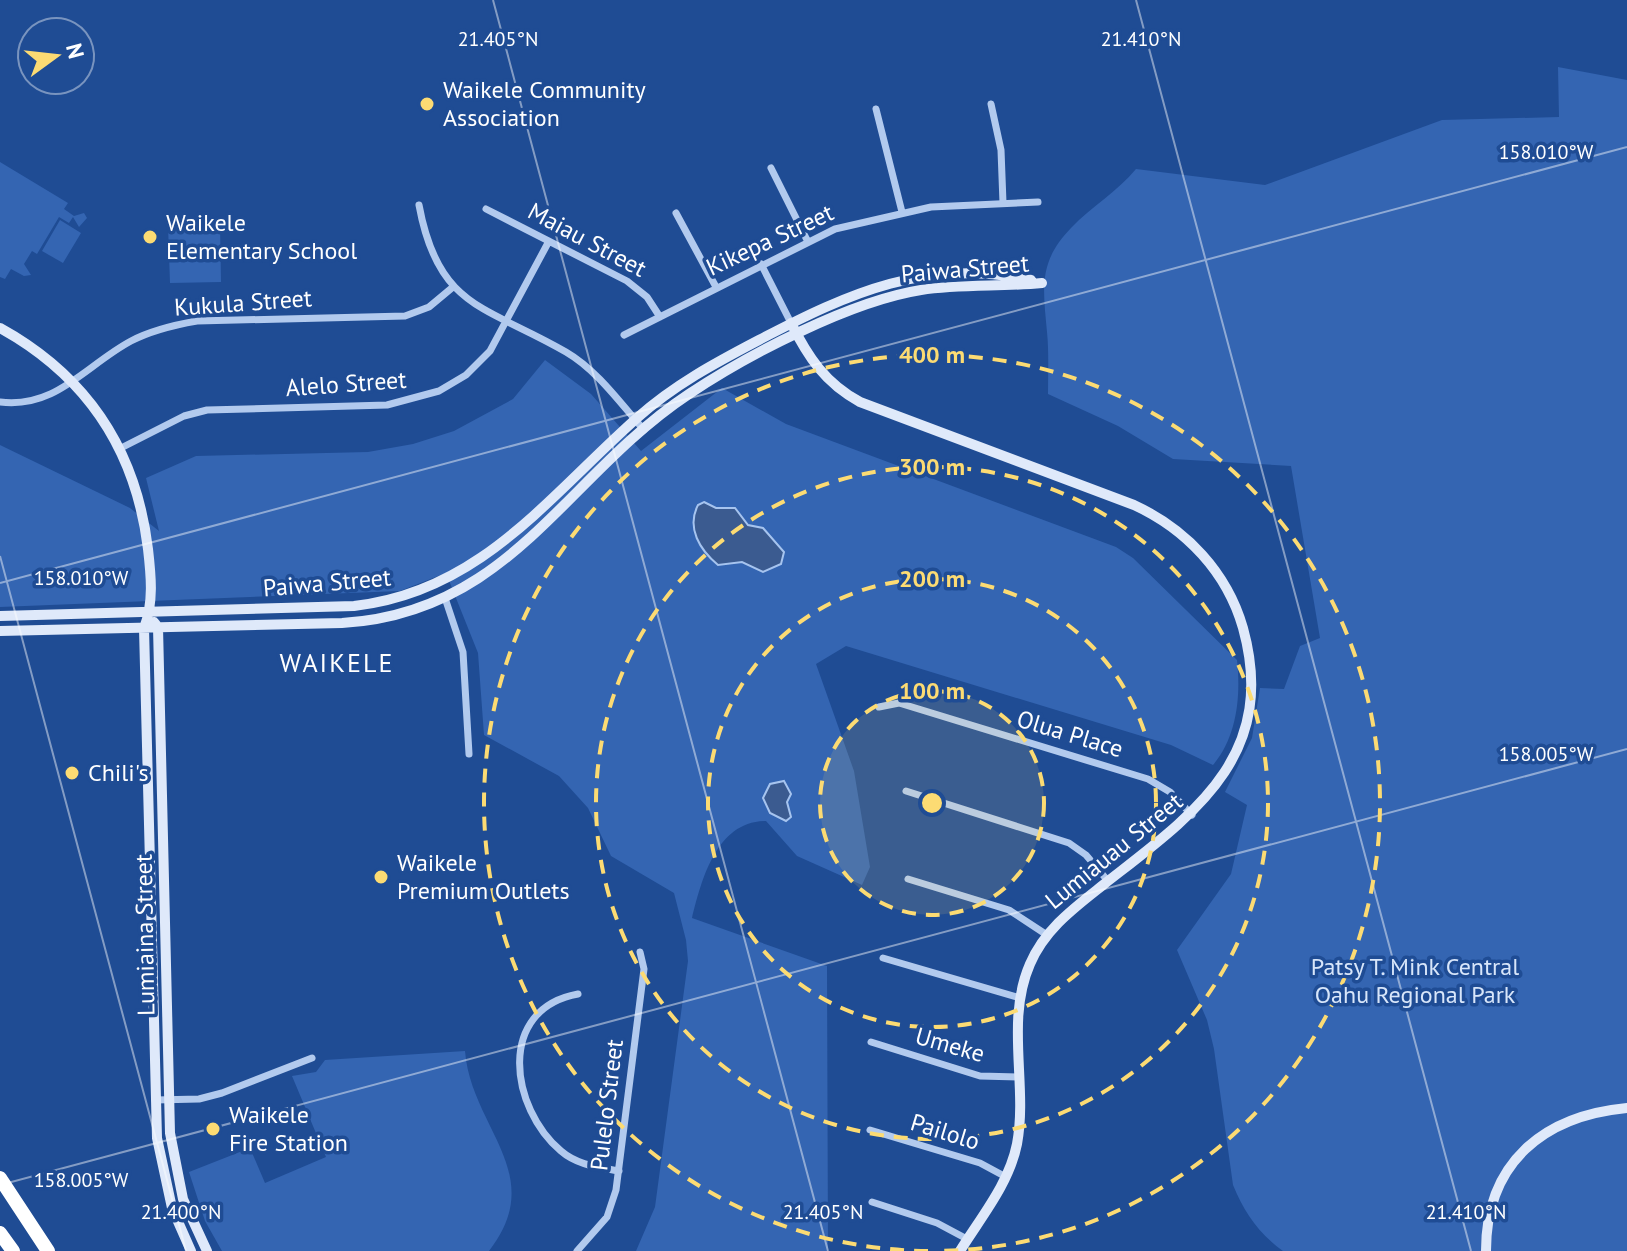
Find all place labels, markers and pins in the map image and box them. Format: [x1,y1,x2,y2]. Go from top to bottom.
place label: Waikele Community Association [443,74,646,133]
marker: Waikele Community Association [418,95,436,113]
place label: Waikele Elementary School [166,207,357,266]
marker: Waikele Elementary School [141,228,159,246]
place label: Chili's [88,757,149,788]
marker: Chili's [63,764,81,782]
centre of rings [918,789,946,817]
place label: Waikele Premium Outlets [397,847,570,906]
marker: Waikele Premium Outlets [372,868,390,886]
place label: Waikele Fire Station [229,1099,348,1158]
marker: Waikele Fire Station [204,1120,222,1138]

